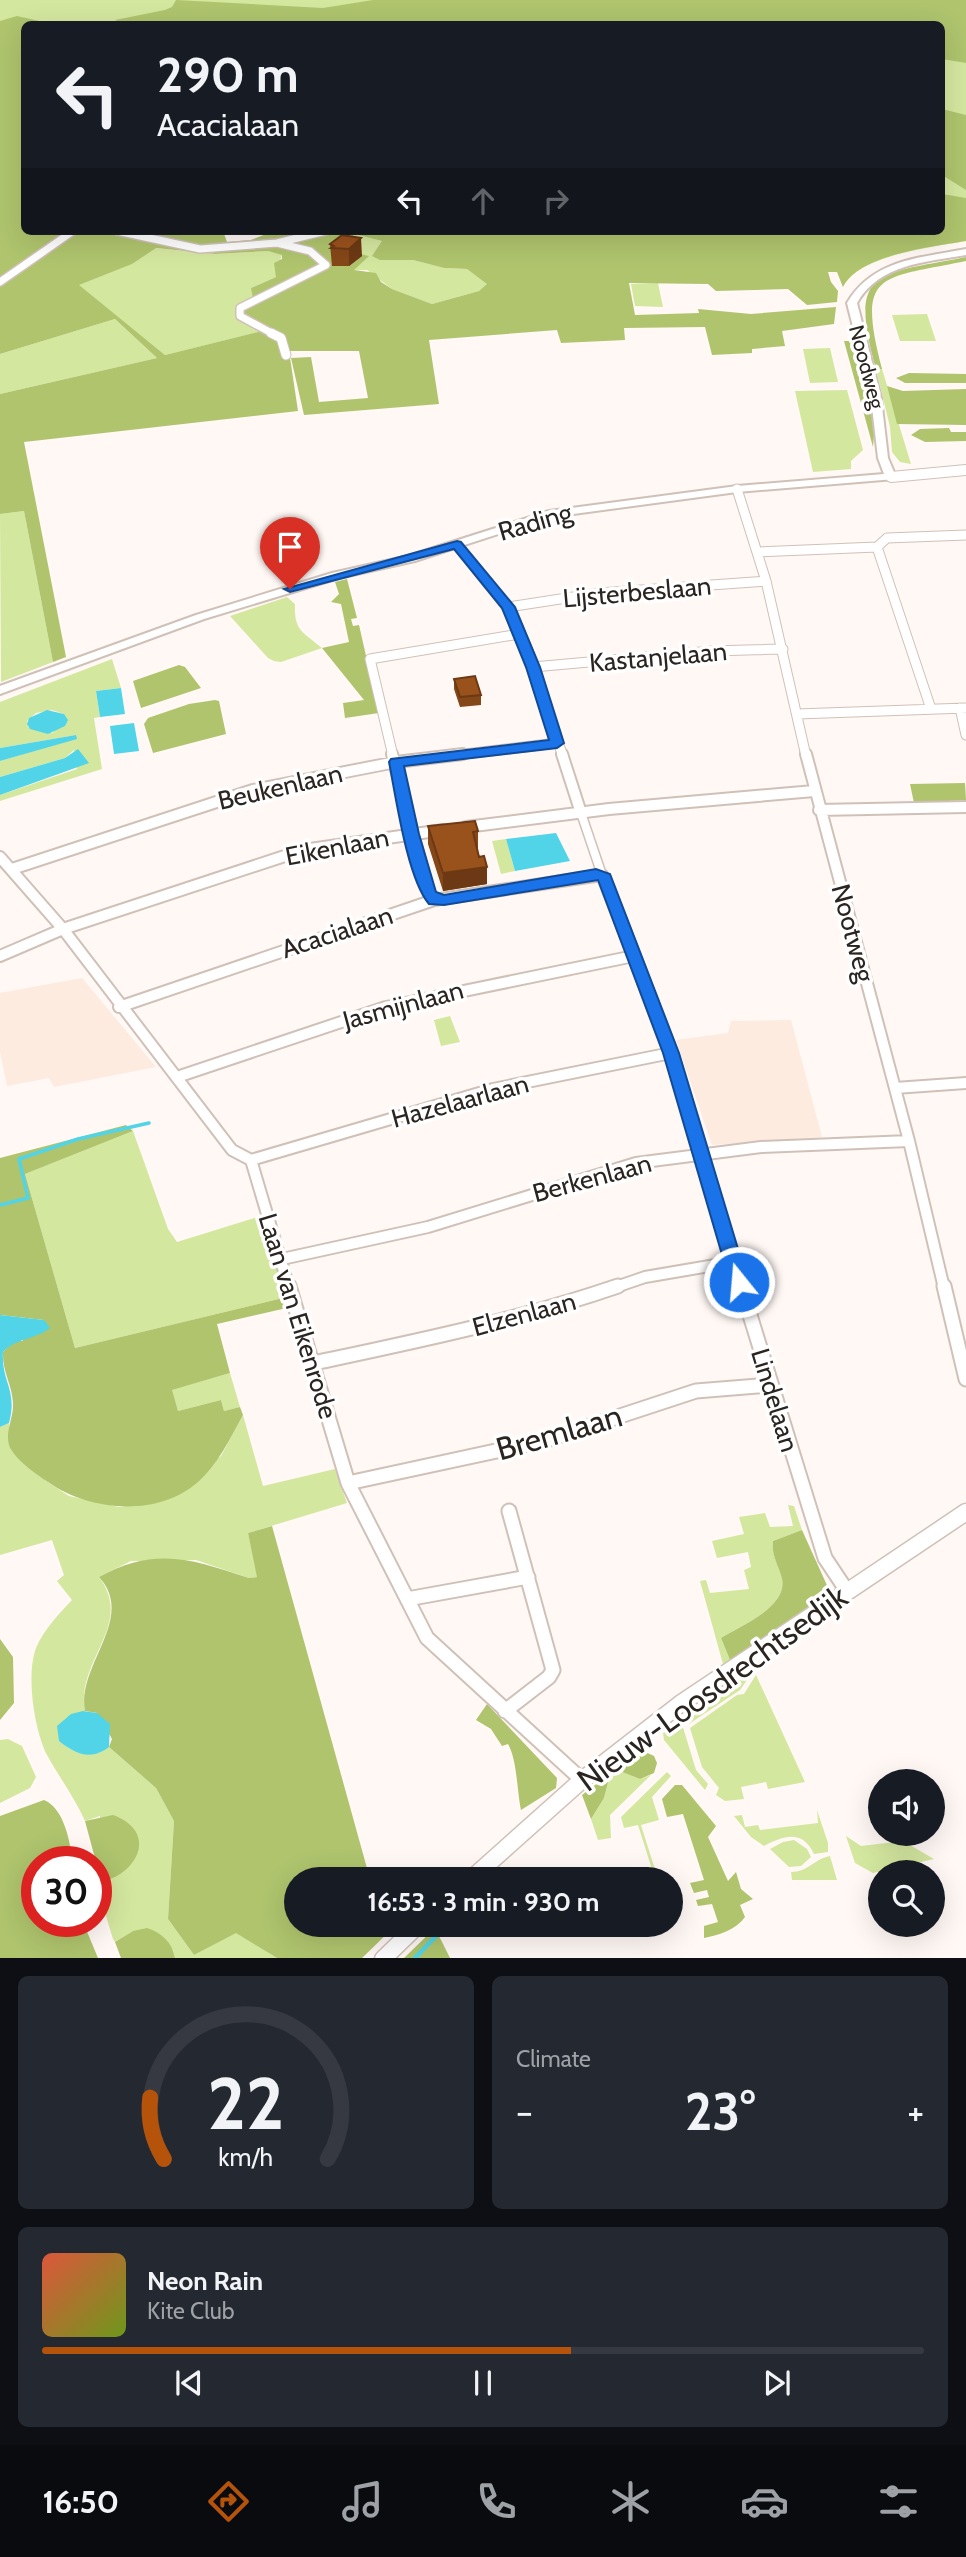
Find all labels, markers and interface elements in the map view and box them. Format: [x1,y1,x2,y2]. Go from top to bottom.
text: 290 m [157,45,299,104]
icon: left [42,49,133,140]
text: Acacialaan [157,105,299,144]
icon: left [391,182,429,220]
icon: ahead [464,182,502,220]
icon: right [537,182,575,220]
street label: Noodweg [844,322,890,412]
street label: Rading [494,496,577,548]
pin [260,517,320,589]
icon: arrive [271,528,309,566]
street label: Lijsterbeslaan [561,570,713,614]
street label: Kastanjelaan [588,635,728,679]
street label: Beukenlaan [215,757,345,817]
street label: Eikenlaan [282,821,392,873]
street label: Nootweg [825,881,882,986]
street label: Acacialaan [277,899,397,965]
street label: Jasmijnlaan [338,974,467,1037]
street label: Hazelaarlaan [388,1067,532,1135]
street label: Berkenlaan [529,1147,655,1209]
street label: Laan van Eikenrode [252,1209,344,1423]
position arrow [702,1245,776,1319]
street label: Elzenlaan [469,1285,579,1343]
street label: Lindelaan [744,1344,806,1456]
street label: Bremlaan [492,1395,626,1469]
street label: Nieuw-Loosdrechtsedijk [569,1576,855,1799]
map controls [868,1769,945,1937]
button: sound [868,1769,945,1846]
speed limit sign: 30 [21,1846,112,1937]
button: search [868,1860,945,1937]
text: 16:53 · 3 min · 930 m [368,1886,599,1918]
text: Climate [516,2045,591,2073]
text: 22 [207,2059,285,2147]
text: 23° [685,2080,755,2143]
text: − [516,2088,533,2135]
text: + [907,2088,924,2135]
text: km/h [219,2141,273,2171]
text: Neon Rain [147,2265,263,2297]
text: Kite Club [147,2297,234,2325]
icon: previous [170,2364,208,2402]
icon: pause [464,2364,502,2402]
icon: next [758,2364,796,2402]
icon: directions [204,2477,253,2526]
icon: music [338,2477,387,2526]
icon: phone [472,2477,521,2526]
icon: climate [606,2477,655,2526]
icon: car [740,2477,789,2526]
icon: filters [874,2477,923,2526]
text: 16:50 [43,2482,119,2521]

